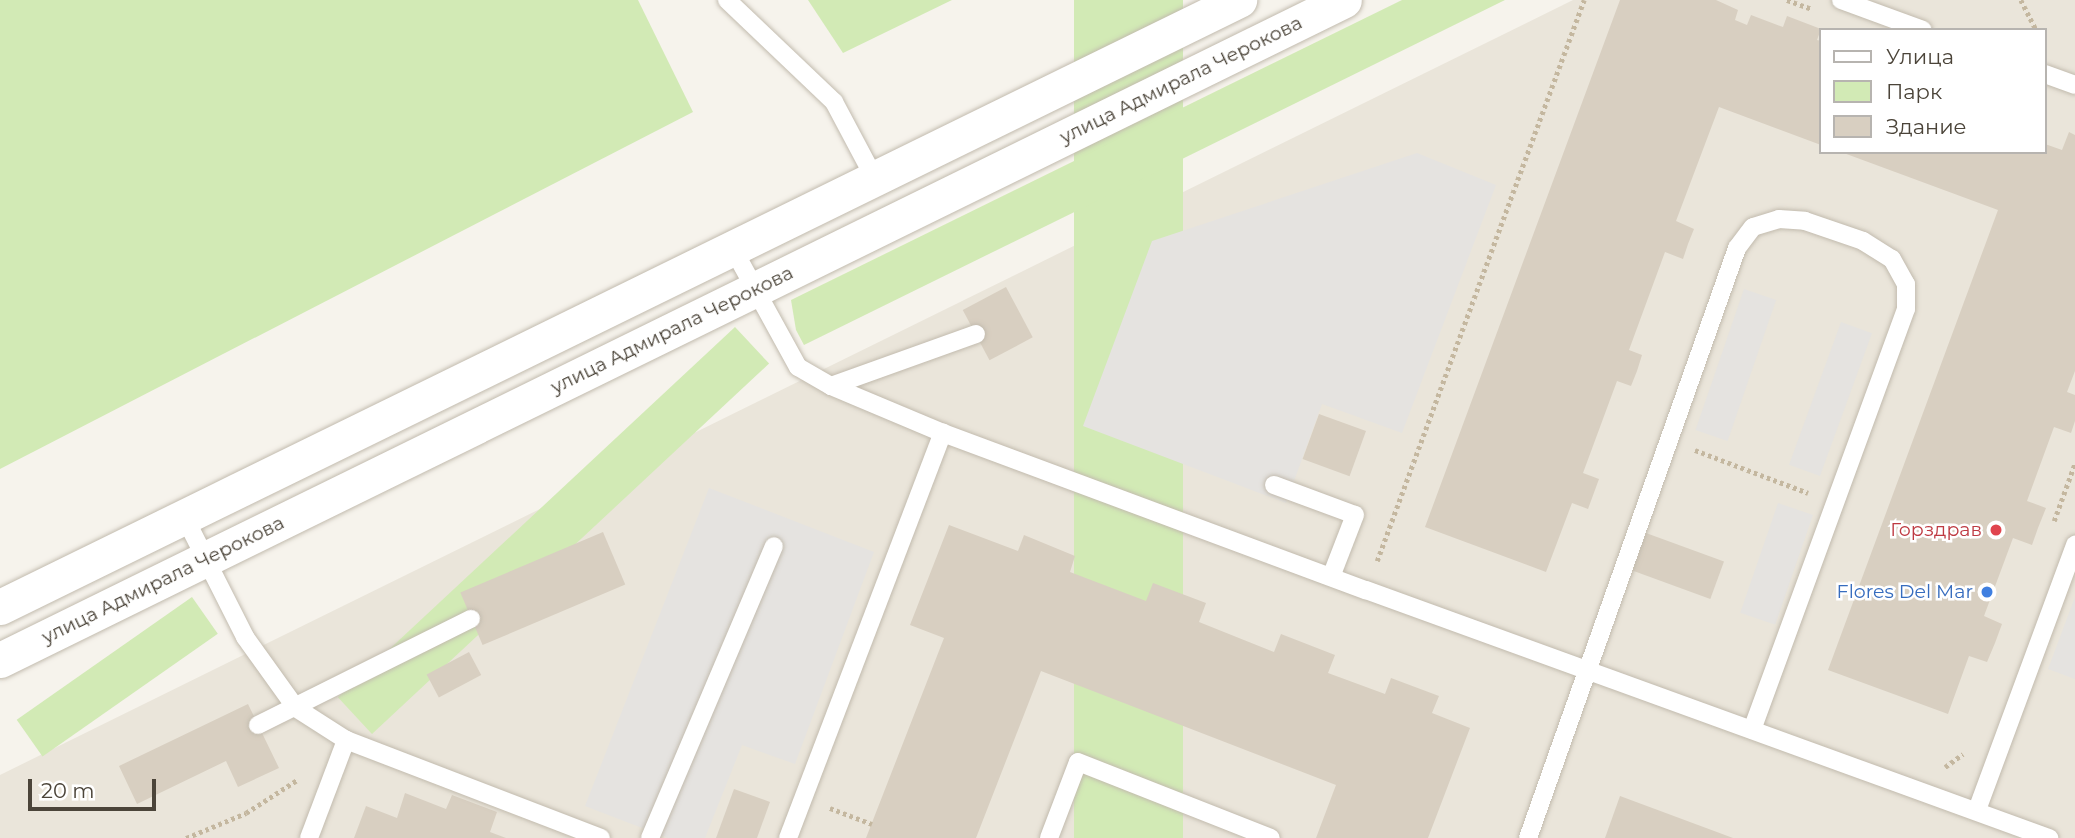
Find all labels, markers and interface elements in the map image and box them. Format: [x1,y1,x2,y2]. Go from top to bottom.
street label: улица Адмирала Черокова [1056,11,1306,149]
legend [1820,28,2047,154]
text: Улица [1886,44,1954,69]
text: Парк [1886,79,1942,104]
text: Здание [1886,114,1967,139]
street label: улица Адмирала Черокова [547,261,797,399]
street label: улица Адмирала Черокова [38,511,288,649]
place label: Горздрав [1890,519,1982,541]
marker: Горздрав [1988,522,2004,538]
place label: Flores Del Mar [1837,581,1973,603]
marker: Flores Del Mar [1979,584,1995,600]
scale bar [32,764,159,808]
text: 20 m [41,778,95,803]

